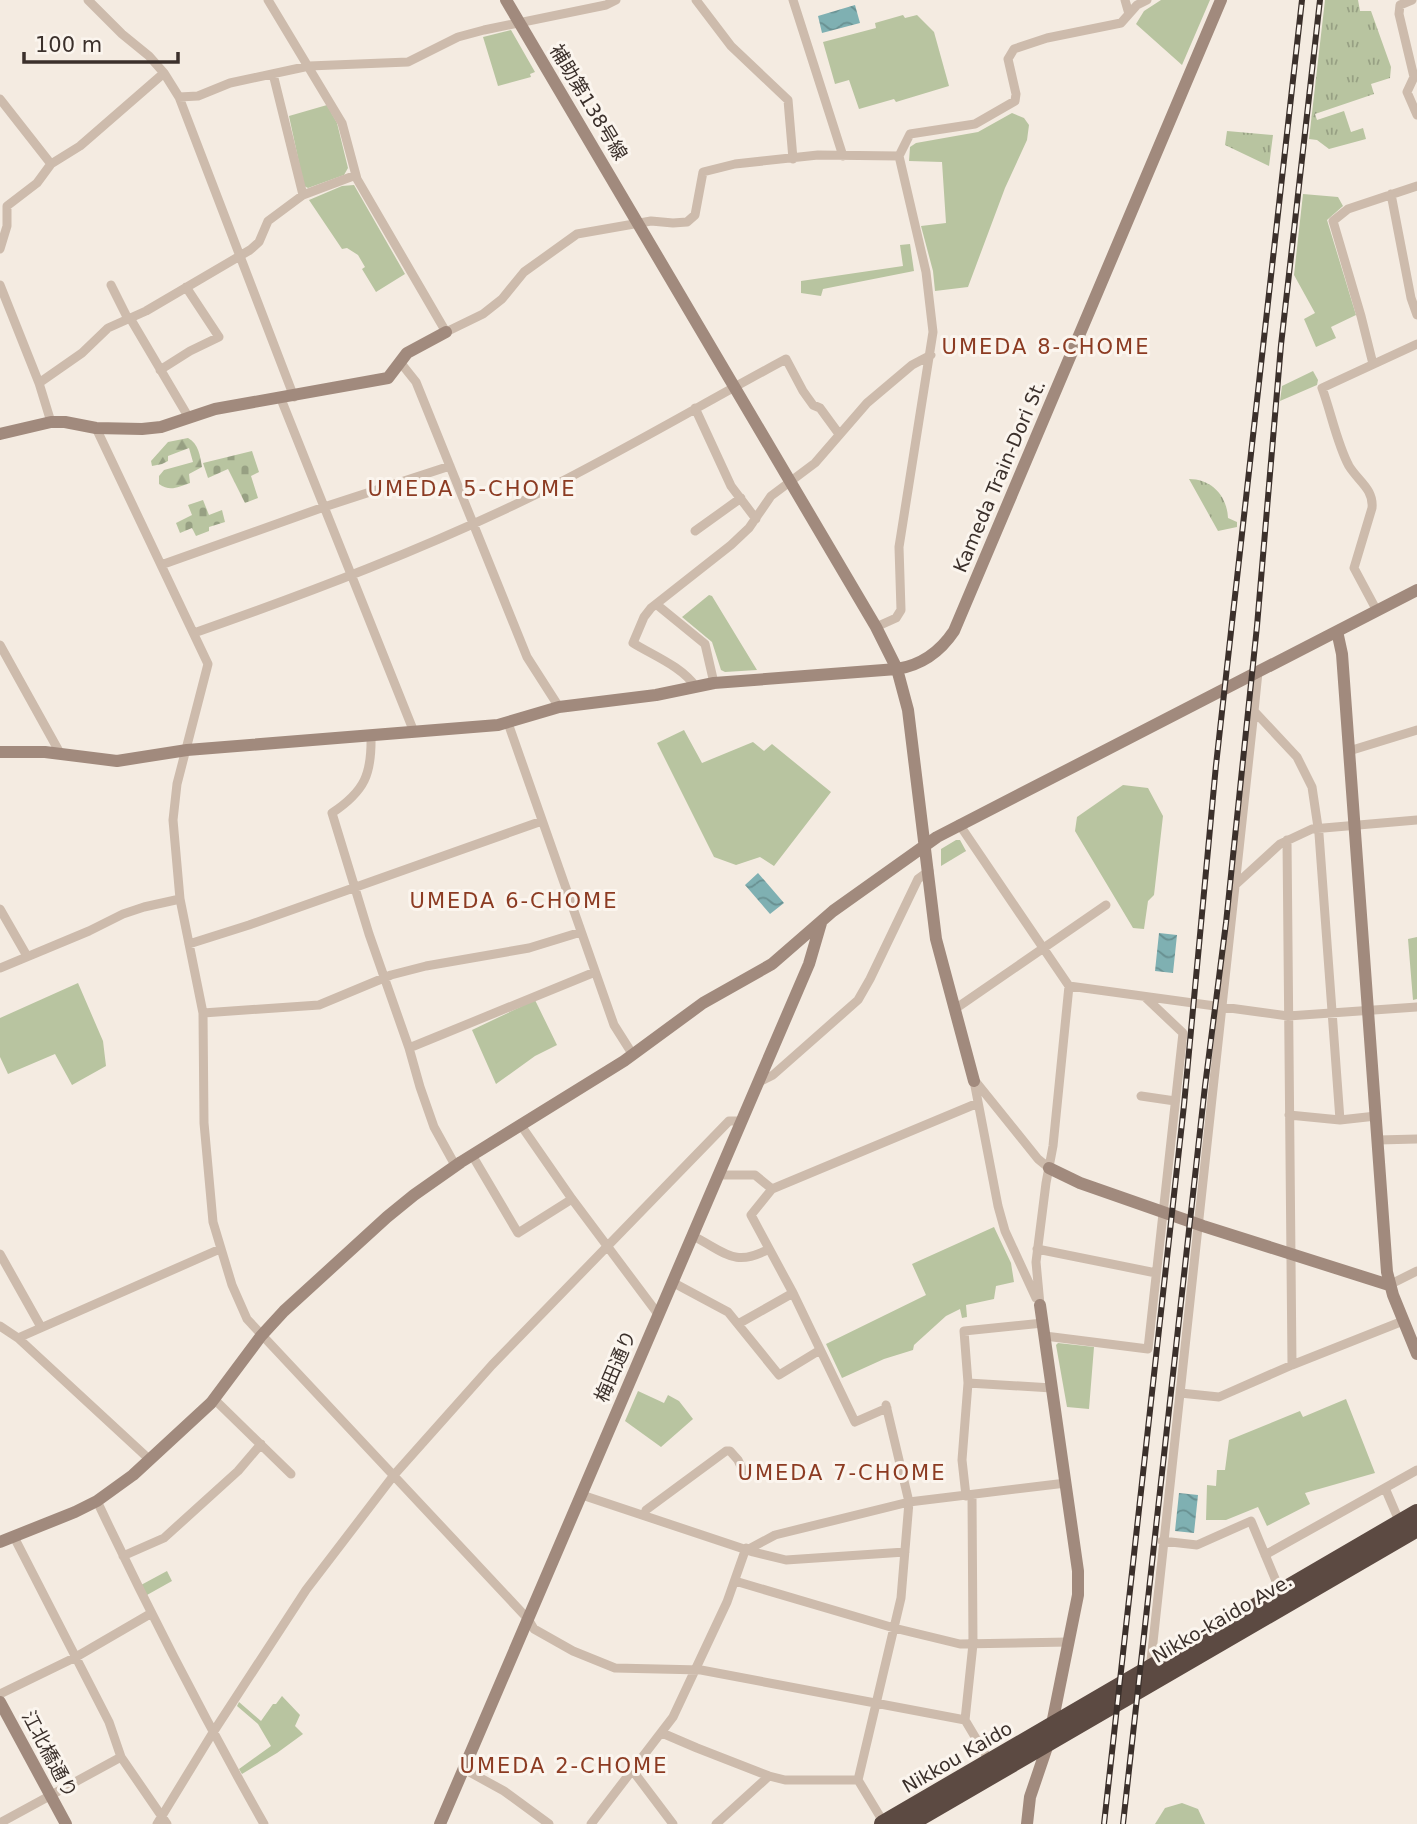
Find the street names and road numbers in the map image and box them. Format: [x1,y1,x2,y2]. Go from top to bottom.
street label: 補助第138号線 [546,40,632,164]
street label: Kameda Train-Dori St. [948,376,1050,576]
street label: 梅田通り [590,1327,640,1405]
street label: Nikko-kaido Ave. [1148,1569,1296,1667]
street label: 江北橋通り [18,1707,82,1801]
street label: Nikkou Kaido [898,1717,1016,1797]

